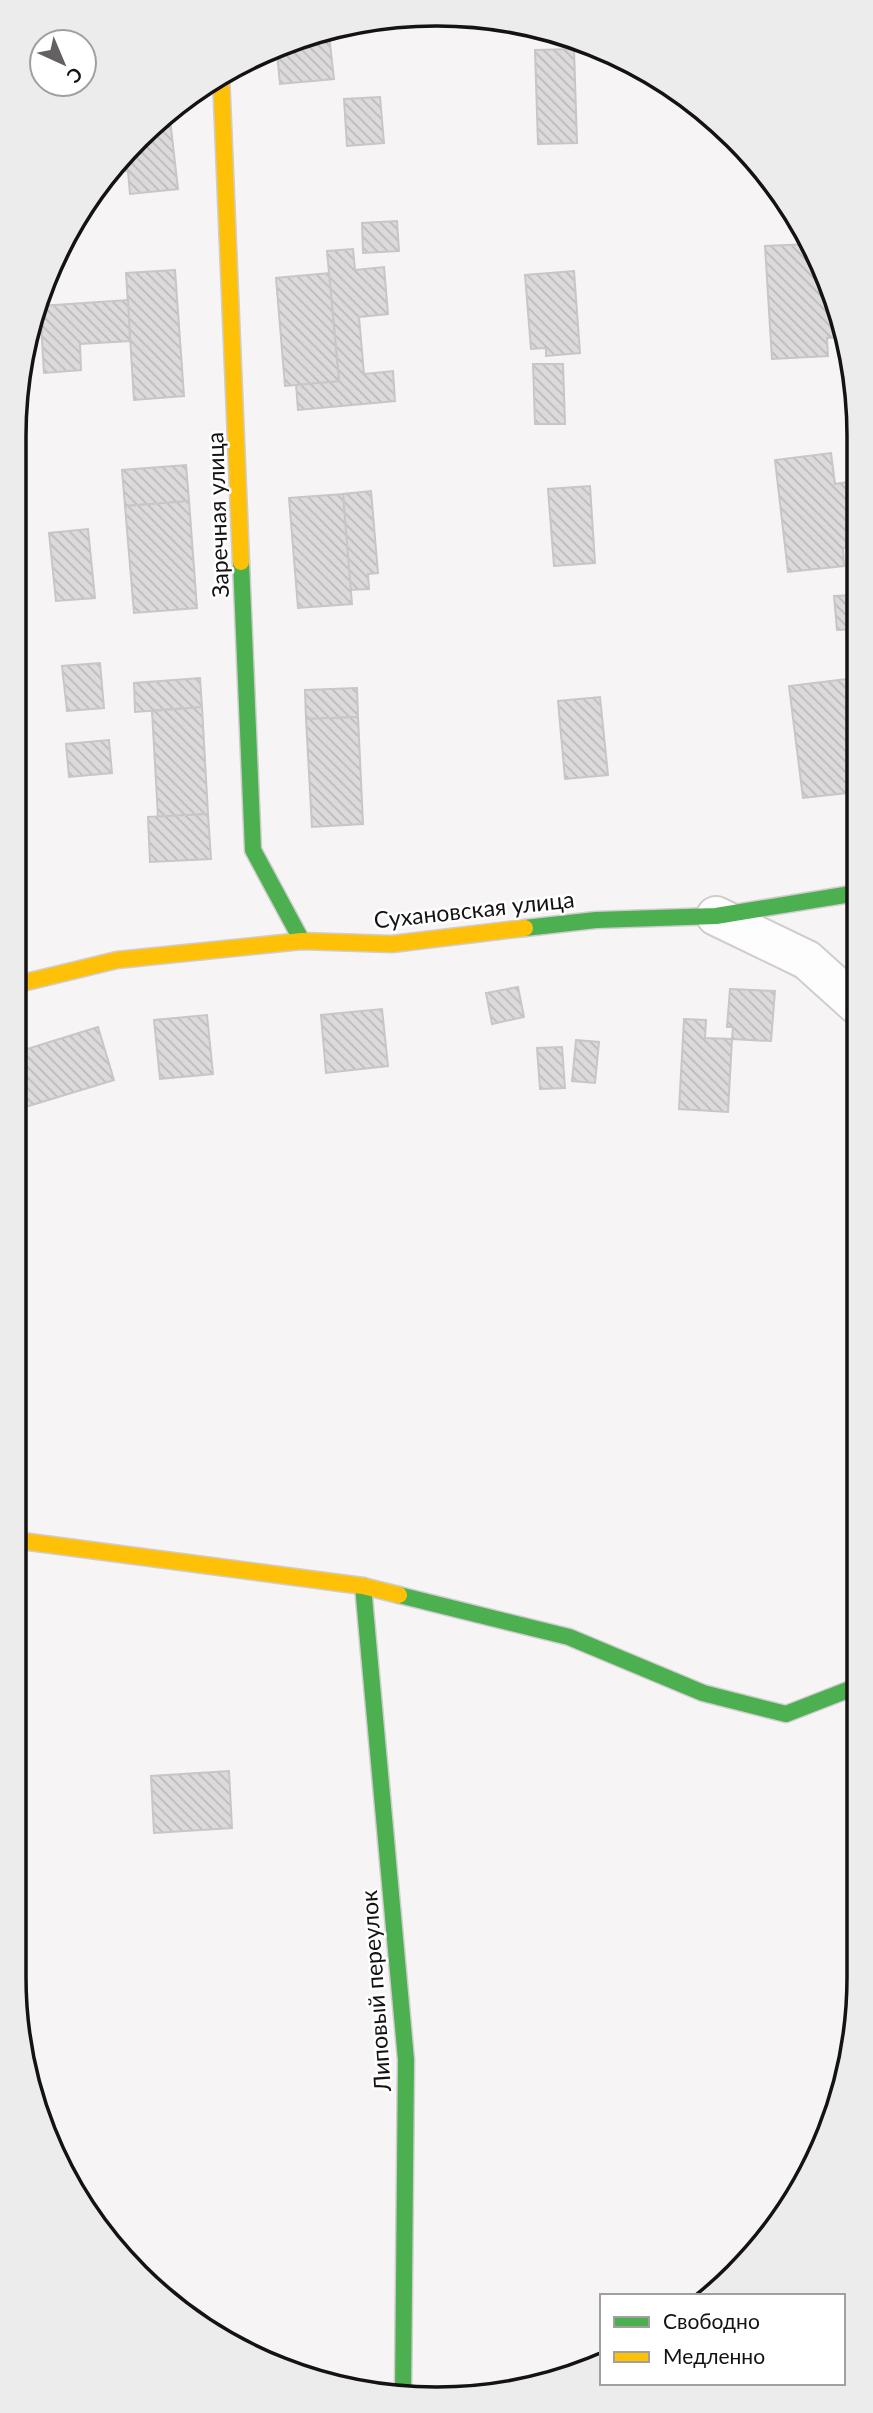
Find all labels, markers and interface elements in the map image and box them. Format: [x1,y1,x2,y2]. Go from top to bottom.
north arrow [28,28,98,98]
text: С [62,63,88,89]
street label: Заречная улица [200,432,234,598]
street label: Сухановская улица [372,885,576,933]
street label: Липовый переулок [354,1889,396,2094]
legend [600,2294,845,2385]
text: Свободно [663,2308,760,2333]
text: Медленно [663,2343,765,2368]

